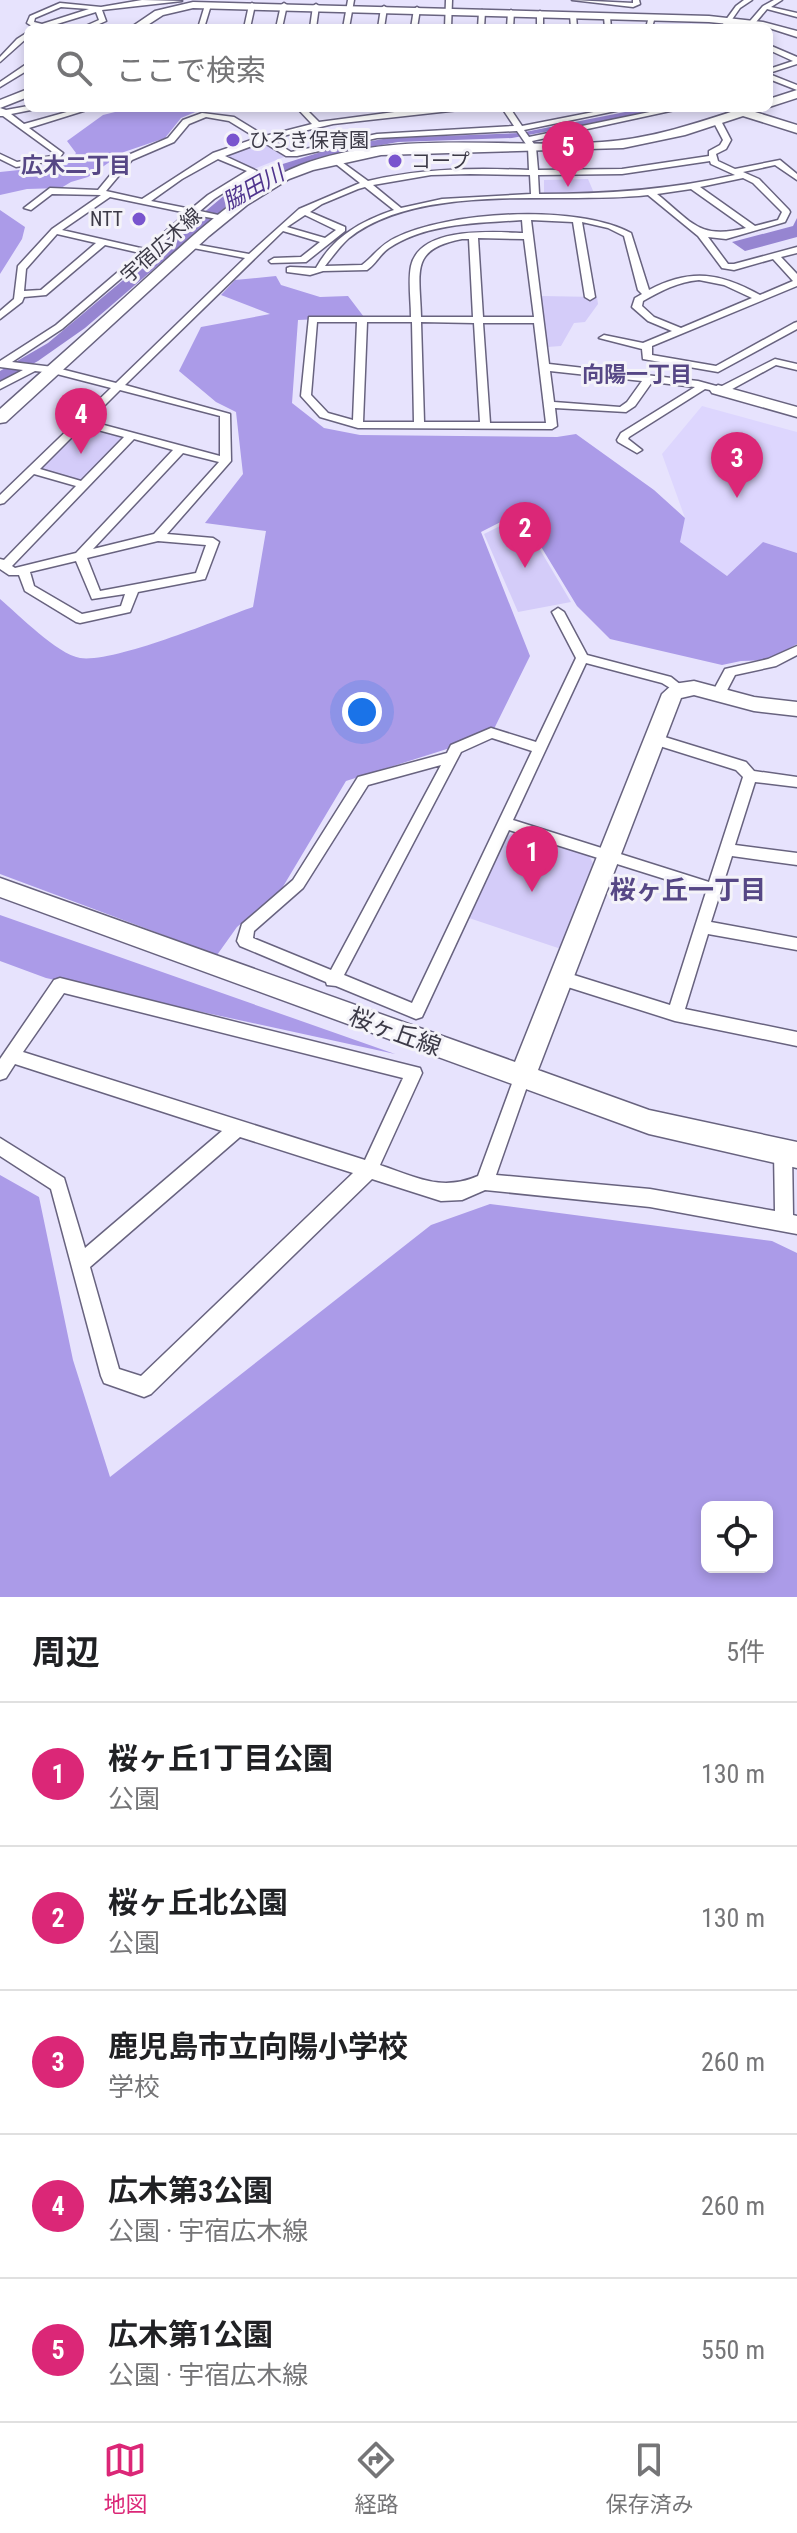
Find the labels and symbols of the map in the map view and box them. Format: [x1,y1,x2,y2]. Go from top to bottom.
pin: 5 [542,121,594,187]
place label: ひろき保育園 [249,128,369,152]
marker: ひろき保育園 [224,131,242,149]
place label: コープ [411,149,470,173]
marker: コープ [386,152,404,170]
district label: 広木二丁目 [21,153,131,178]
water label: 脇田川 [218,160,290,214]
street label: 宇宿広木線 [116,203,206,287]
place label: NTT [90,207,123,231]
marker: NTT [130,210,148,228]
district label: 向陽一丁目 [582,362,692,387]
pin: 4 [55,388,107,454]
pin: 3 [711,432,763,498]
pin: 2 [499,502,551,568]
your location [342,692,382,732]
pin: 1 [506,826,558,892]
district label: 桜ヶ丘一丁目 [610,875,766,905]
street label: 桜ヶ丘線 [345,1002,445,1062]

